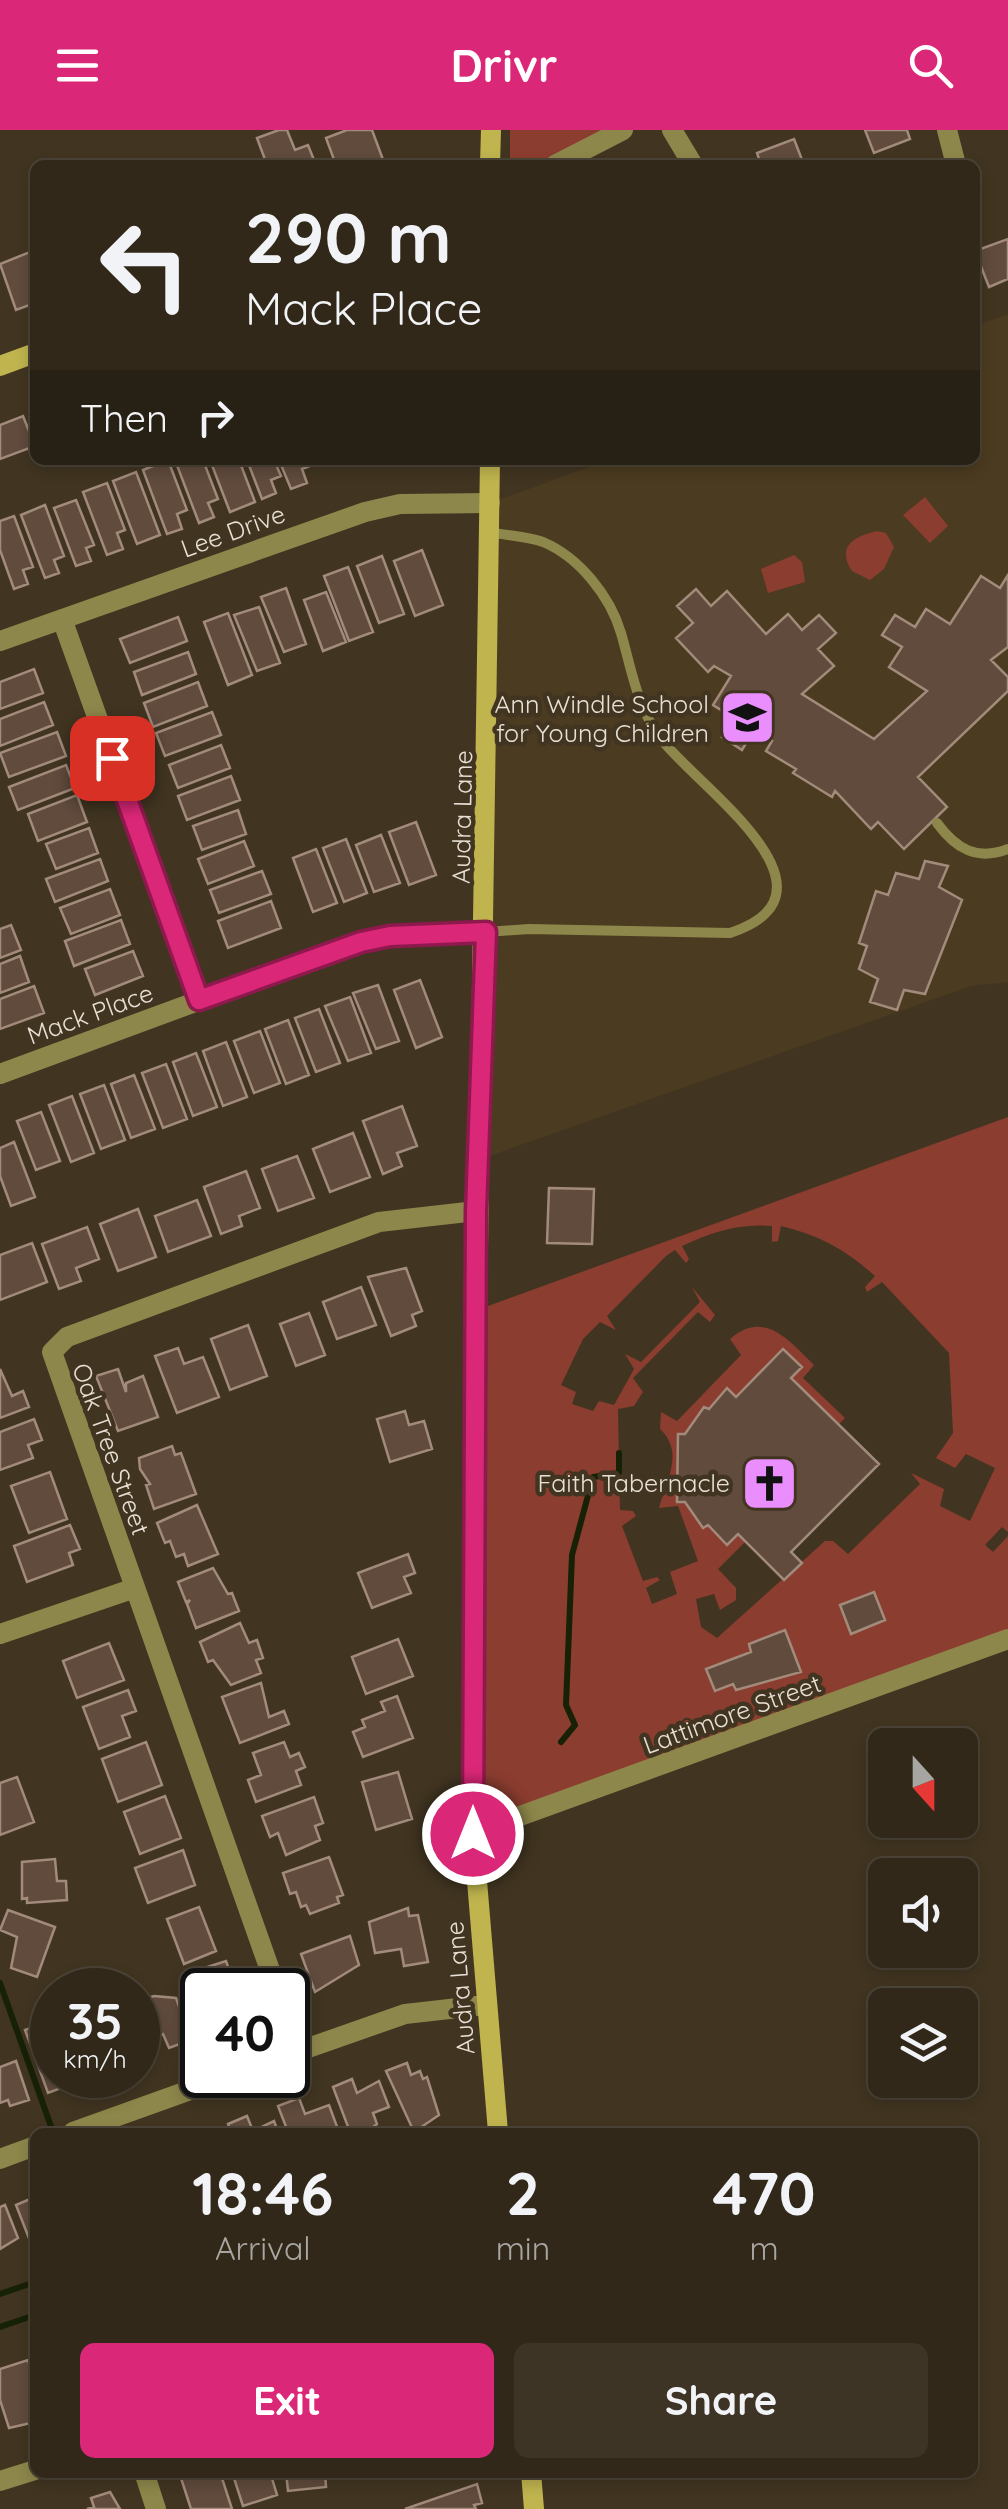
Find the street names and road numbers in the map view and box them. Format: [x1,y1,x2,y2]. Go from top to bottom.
street label: Lee Drive [177,497,289,564]
street label: Audra Lane [445,750,478,884]
street label: Mack Place [23,976,157,1051]
street label: Oak Tree Street [66,1359,157,1539]
street label: Lattimore Street [639,1667,825,1760]
street label: Audra Lane [438,1920,481,2056]

